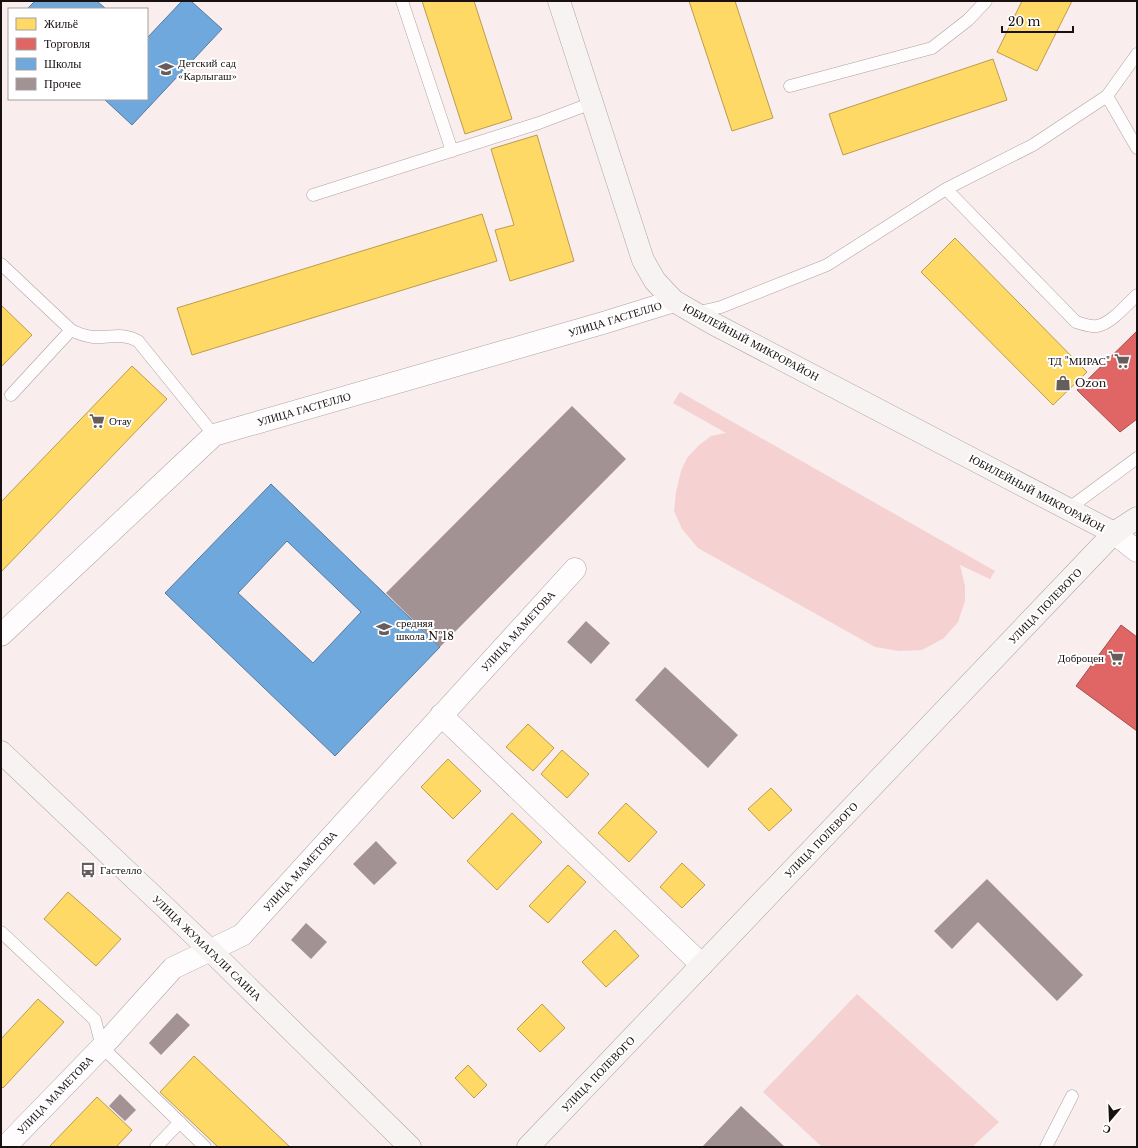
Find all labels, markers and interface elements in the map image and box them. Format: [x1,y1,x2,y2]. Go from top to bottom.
legend [8,8,148,100]
scale bar [1002,8,1073,34]
text: 20 m [1008,14,1040,29]
text: Жильё [44,16,78,31]
text: Торговля [44,36,91,51]
text: Школы [44,56,81,71]
place label: Детский сад «Карлыгаш» [178,56,237,83]
school or university icon: Детский сад «Карлыгаш» [157,60,175,78]
text: Прочее [44,76,81,91]
street label: УЛИЦА ГАСТЕЛЛО [567,298,663,340]
street label: ЮБИЛЕЙНЫЙ МИКРОРАЙОН [681,300,821,384]
supermarket icon: ТД "МИРАС" [1113,352,1131,370]
place label: ТД "МИРАС" [1048,354,1110,368]
shop icon: Ozon [1054,374,1072,392]
place label: Ozon [1075,376,1107,390]
street label: УЛИЦА ГАСТЕЛЛО [255,389,353,429]
supermarket icon: Отау [88,412,106,430]
place label: Отау [109,414,132,428]
street label: ЮБИЛЕЙНЫЙ МИКРОРАЙОН [967,451,1107,535]
street label: УЛИЦА ПОЛЕВОГО [1005,565,1085,647]
street label: УЛИЦА МАМЕТОВА [478,588,558,674]
place label: средняя школа №18 [396,616,454,643]
school or university icon: средняя школа №18 [375,620,393,638]
supermarket icon: Доброцен [1107,649,1125,667]
place label: Доброцен [1058,651,1104,665]
street label: УЛИЦА ПОЛЕВОГО [781,799,861,881]
street label: УЛИЦА МАМЕТОВА [260,828,340,914]
bus stop icon: Гастелло [79,861,97,879]
place label: Гастелло [100,863,143,877]
street label: УЛИЦА ЖУМАГАЛИ САИНА [149,892,265,1004]
street label: УЛИЦА ПОЛЕВОГО [558,1033,638,1115]
street label: УЛИЦА МАМЕТОВА [14,1053,96,1137]
north arrow [1090,1100,1130,1140]
text: С [1101,1122,1113,1137]

